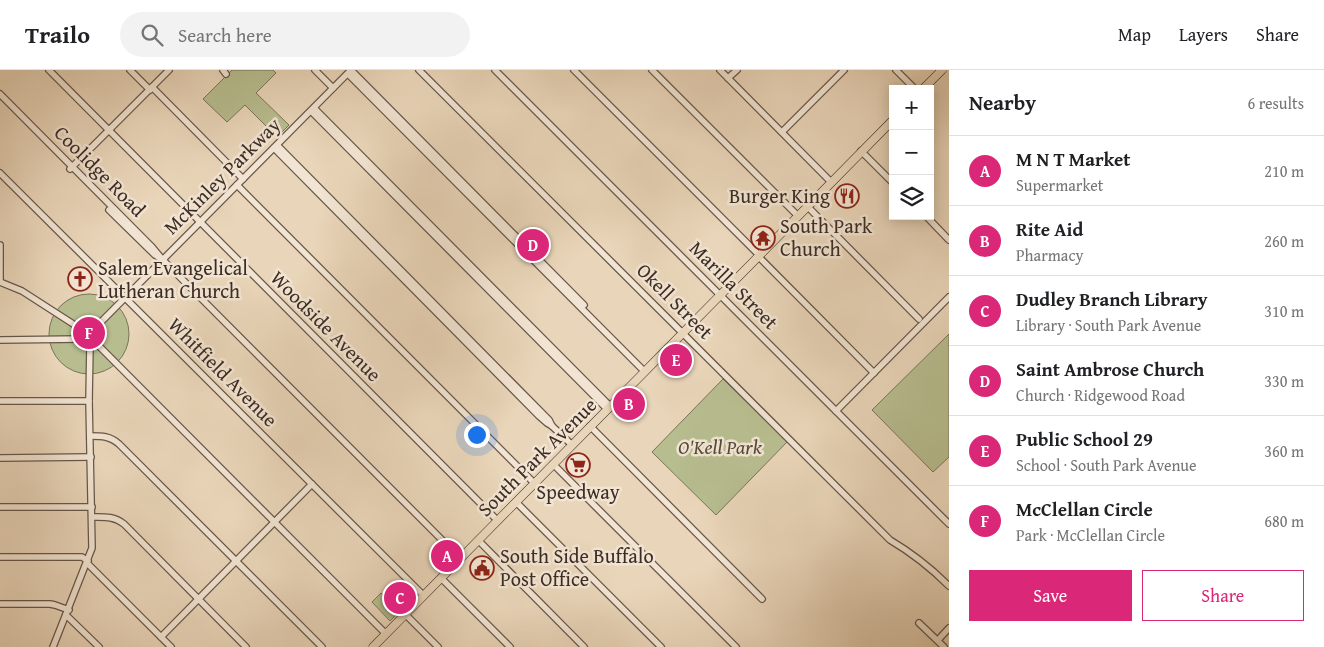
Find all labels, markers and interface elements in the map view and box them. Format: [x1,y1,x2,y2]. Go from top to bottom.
search box [120,12,470,57]
text: Trailo [25,17,90,52]
icon: search [138,21,166,49]
text: Search here [178,21,272,49]
text: Map [1118,21,1151,48]
text: Layers [1179,21,1228,48]
text: Share [1256,21,1299,48]
map controls [889,85,934,220]
button: + [889,85,934,130]
text: Nearby [969,87,1036,118]
text: 6 results [1247,91,1304,115]
street label: McKinley Parkway [157,110,287,241]
street label: Coolidge Road [48,118,153,223]
button: − [889,130,934,175]
text: M N T Market [1016,145,1131,173]
text: A [980,159,990,183]
text: 210 m [1264,159,1304,183]
text: Supermarket [1016,173,1103,197]
button: layers [889,175,934,220]
place label: Burger King [729,181,830,210]
restaurant icon: Burger King [834,183,860,209]
place label: South Park Church [780,211,873,263]
text: Rite Aid [1016,215,1083,243]
temple icon: South Park Church [750,225,776,251]
pin: D [517,226,549,264]
text: B [980,229,990,253]
text: 260 m [1264,229,1304,253]
street label: Marilla Street [683,234,785,336]
text: Pharmacy [1016,243,1083,267]
place label: Salem Evangelical Lutheran Church [98,253,248,305]
street label: Okell Street [631,256,720,345]
street label: Woodside Avenue [264,263,389,388]
church icon: Salem Evangelical Lutheran Church [67,266,93,292]
text: Dudley Branch Library [1016,285,1207,313]
text: C [980,299,990,323]
text: 310 m [1264,299,1304,323]
street label: Whitfield Avenue [162,310,285,433]
text: Library · South Park Avenue [1016,313,1201,337]
pin: F [73,314,105,352]
pin: E [660,341,692,379]
text: Saint Ambrose Church [1016,355,1204,383]
text: D [980,369,990,393]
text: 330 m [1264,369,1304,393]
text: Church · Ridgewood Road [1016,383,1185,407]
pin: B [613,385,645,423]
street label: South Park Avenue [471,391,603,523]
your location [464,422,490,448]
text: Public School 29 [1016,425,1153,453]
park label: O'Kell Park [678,432,763,461]
text: E [981,439,989,463]
text: 360 m [1264,439,1304,463]
supermarket icon: Speedway [565,452,591,478]
text: School · South Park Avenue [1016,453,1197,477]
place label: Speedway [536,477,620,506]
text: McClellan Circle [1016,495,1153,523]
text: F [981,509,989,533]
text: 680 m [1264,509,1304,533]
text: Park · McClellan Circle [1016,523,1165,547]
pin: A [431,537,463,575]
place label: South Side Buffalo Post Office [500,541,654,593]
public building icon: South Side Buffalo Post Office [469,555,495,581]
button: Save [969,570,1132,621]
button: Share [1142,570,1304,621]
pin: C [384,579,416,617]

